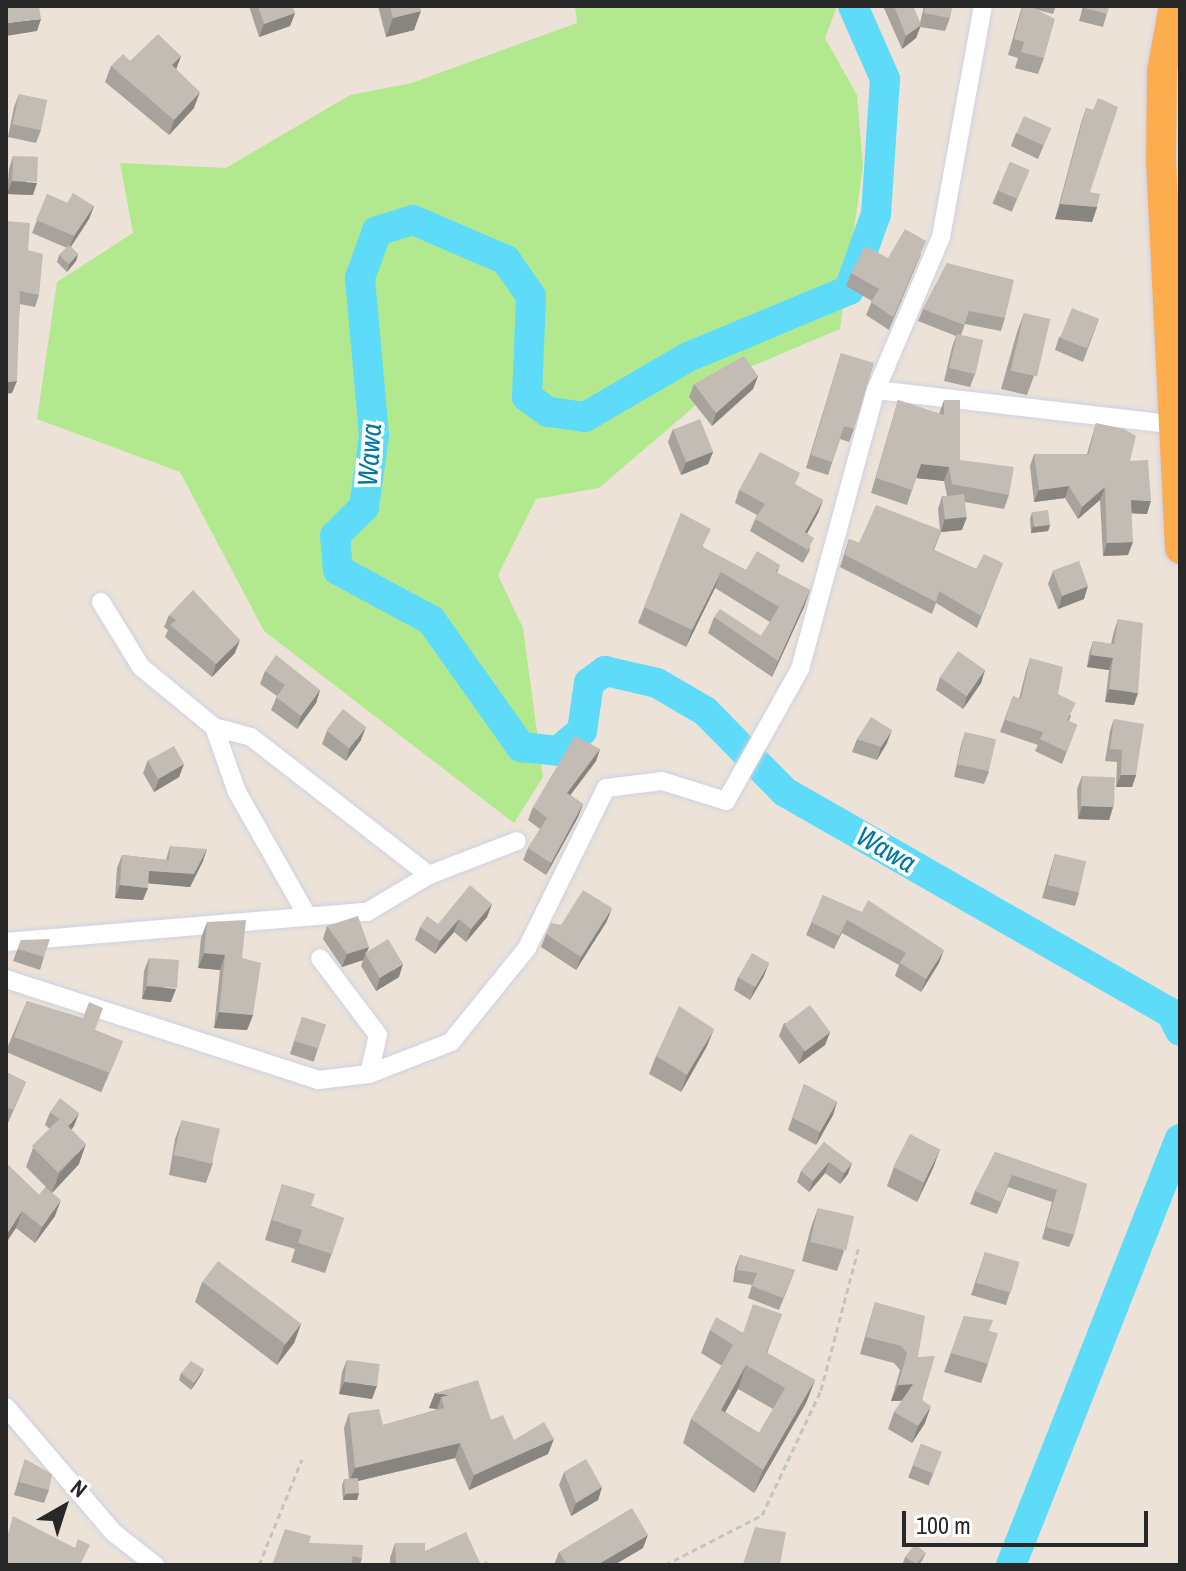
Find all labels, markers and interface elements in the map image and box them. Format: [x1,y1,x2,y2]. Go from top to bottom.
water label: Wawa [350,422,388,488]
water label: Wawa [850,819,922,879]
north arrow [24,1467,104,1547]
text: N [65,1473,94,1504]
scale bar [906,1495,1152,1545]
text: 100 m [916,1509,971,1541]

